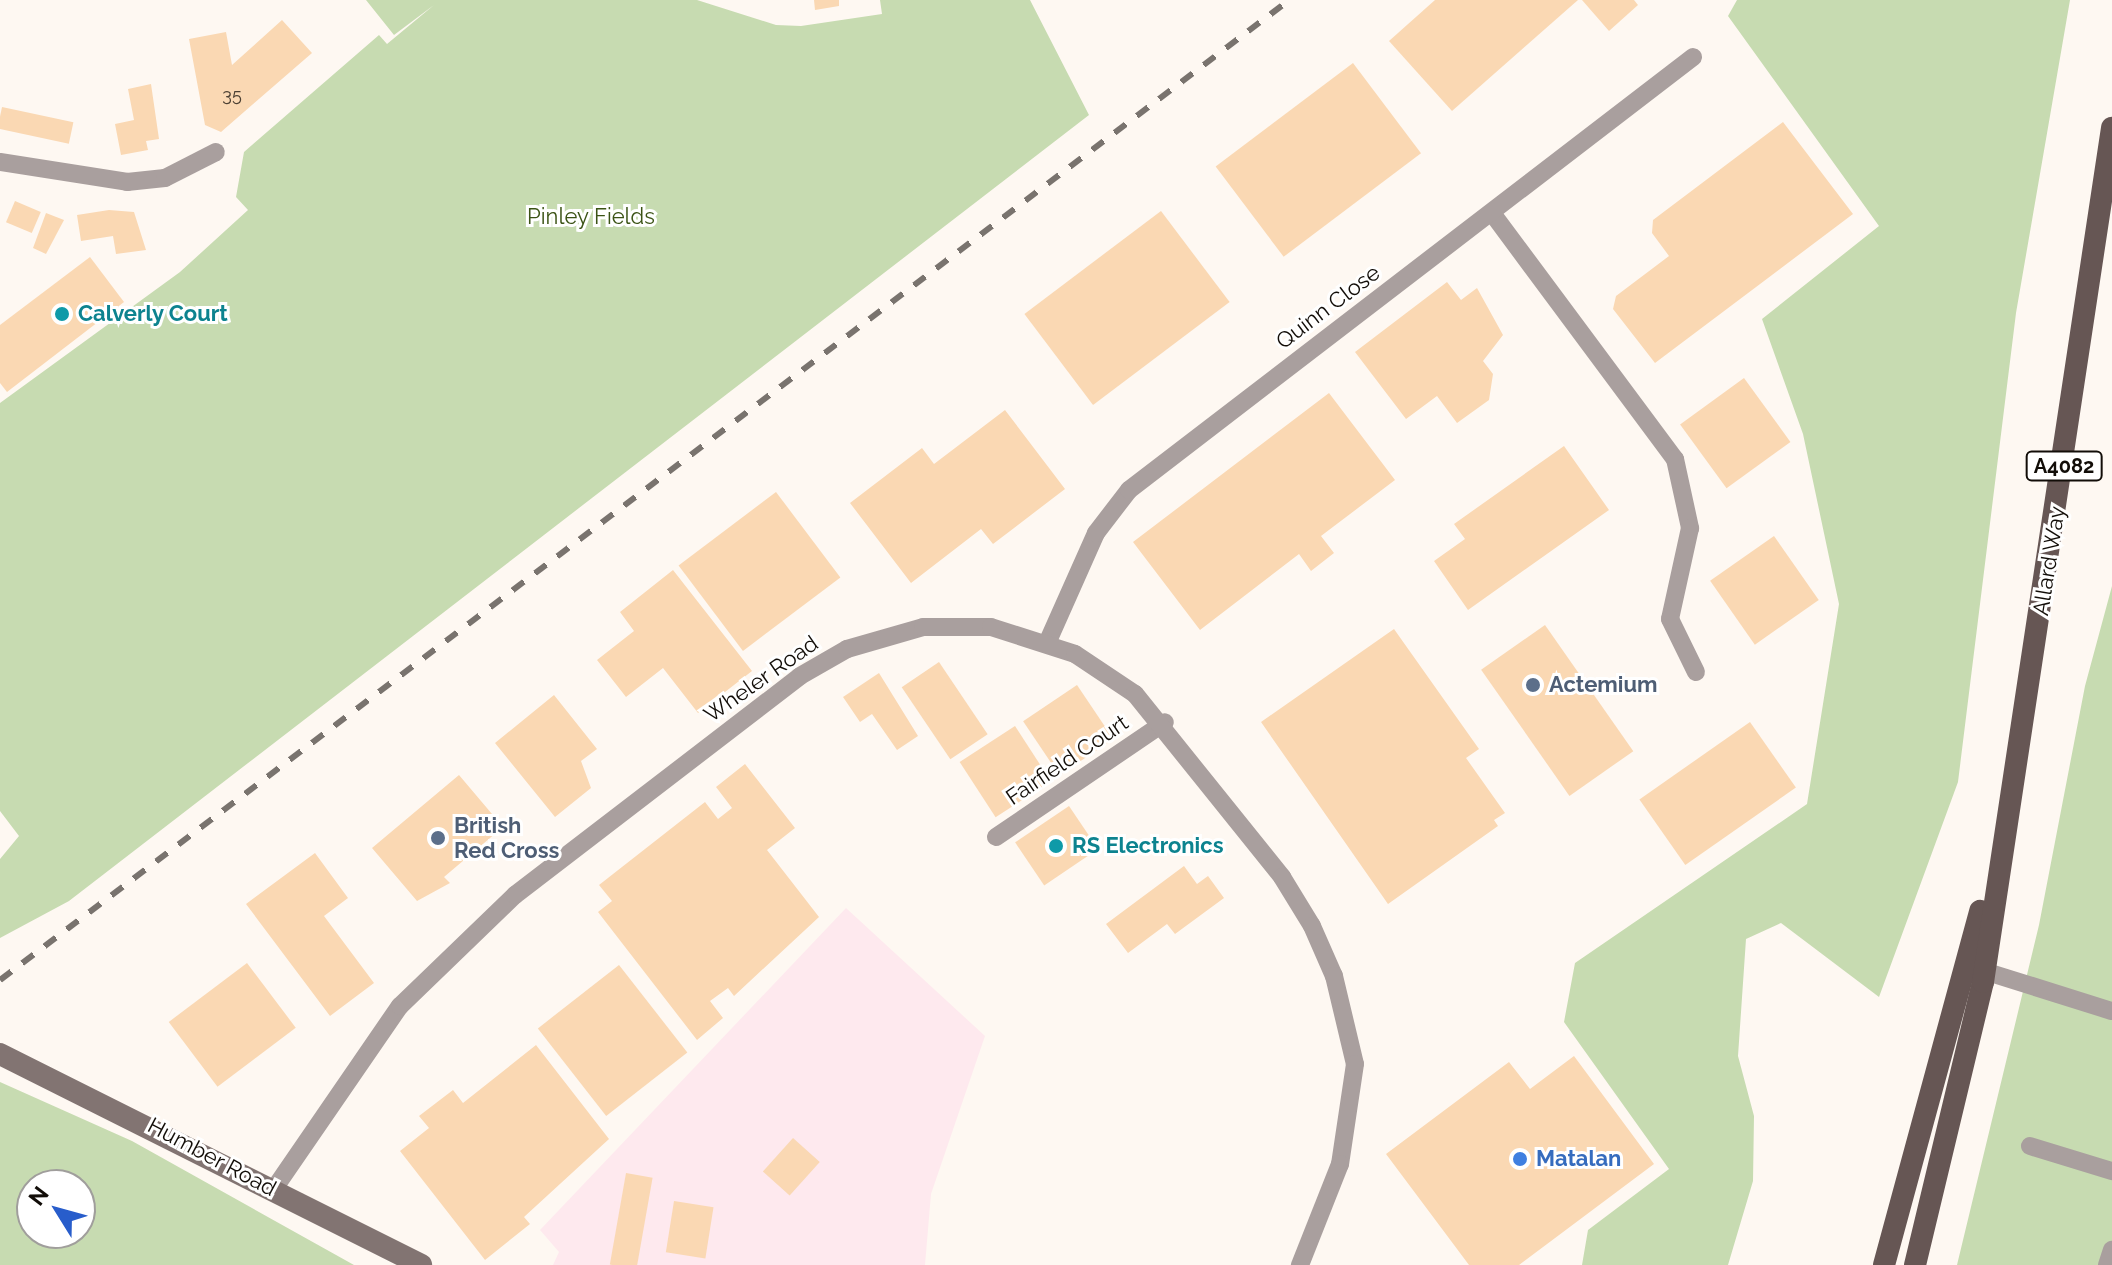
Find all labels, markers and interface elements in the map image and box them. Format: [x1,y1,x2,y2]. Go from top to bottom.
house number: 35 [222,84,242,106]
park label: Pinley Fields [527,204,655,230]
street label: Quinn Close [1271,259,1385,355]
place label: Calverly Court [78,301,228,327]
marker: Calverly Court [53,305,71,323]
road number: A4082 [2024,450,2104,482]
street label: Allard Way [2027,504,2071,618]
street label: Wheler Road [699,630,823,728]
place label: Actemium [1549,672,1657,698]
marker: Actemium [1524,676,1542,694]
street label: Fairfield Court [1001,709,1133,811]
place label: British Red Cross [454,812,559,864]
marker: British Red Cross [429,829,447,847]
place label: RS Electronics [1072,833,1224,859]
marker: RS Electronics [1047,837,1065,855]
street label: Humber Road [143,1112,281,1202]
place label: Matalan [1536,1146,1621,1172]
marker: Matalan [1511,1150,1529,1168]
north arrow [16,1169,96,1249]
text: N [23,1181,54,1210]

